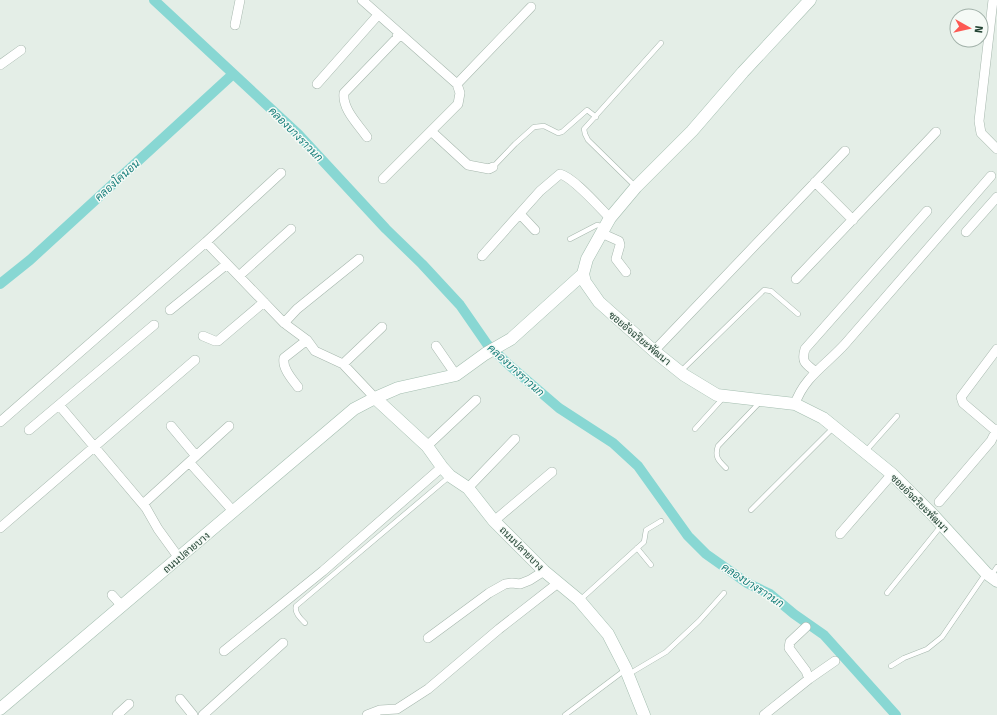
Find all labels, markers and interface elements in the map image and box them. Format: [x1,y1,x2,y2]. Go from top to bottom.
north arrow [949,8,989,48]
text: N [971,25,985,34]
water label: คลองบางราวนก [266,104,326,164]
water label: คลองโคนอน [91,155,142,204]
street label: ซอยอัจฉริยะพัฒนา [606,308,674,368]
water label: คลองบางราวนก [485,342,547,399]
street label: ซอยอัจฉริยะพัฒนา [888,471,952,535]
street label: ถนนปลายบาง [497,524,546,573]
street label: ถนนปลายบาง [161,530,212,576]
water label: คลองบางราวนก [719,560,786,610]

